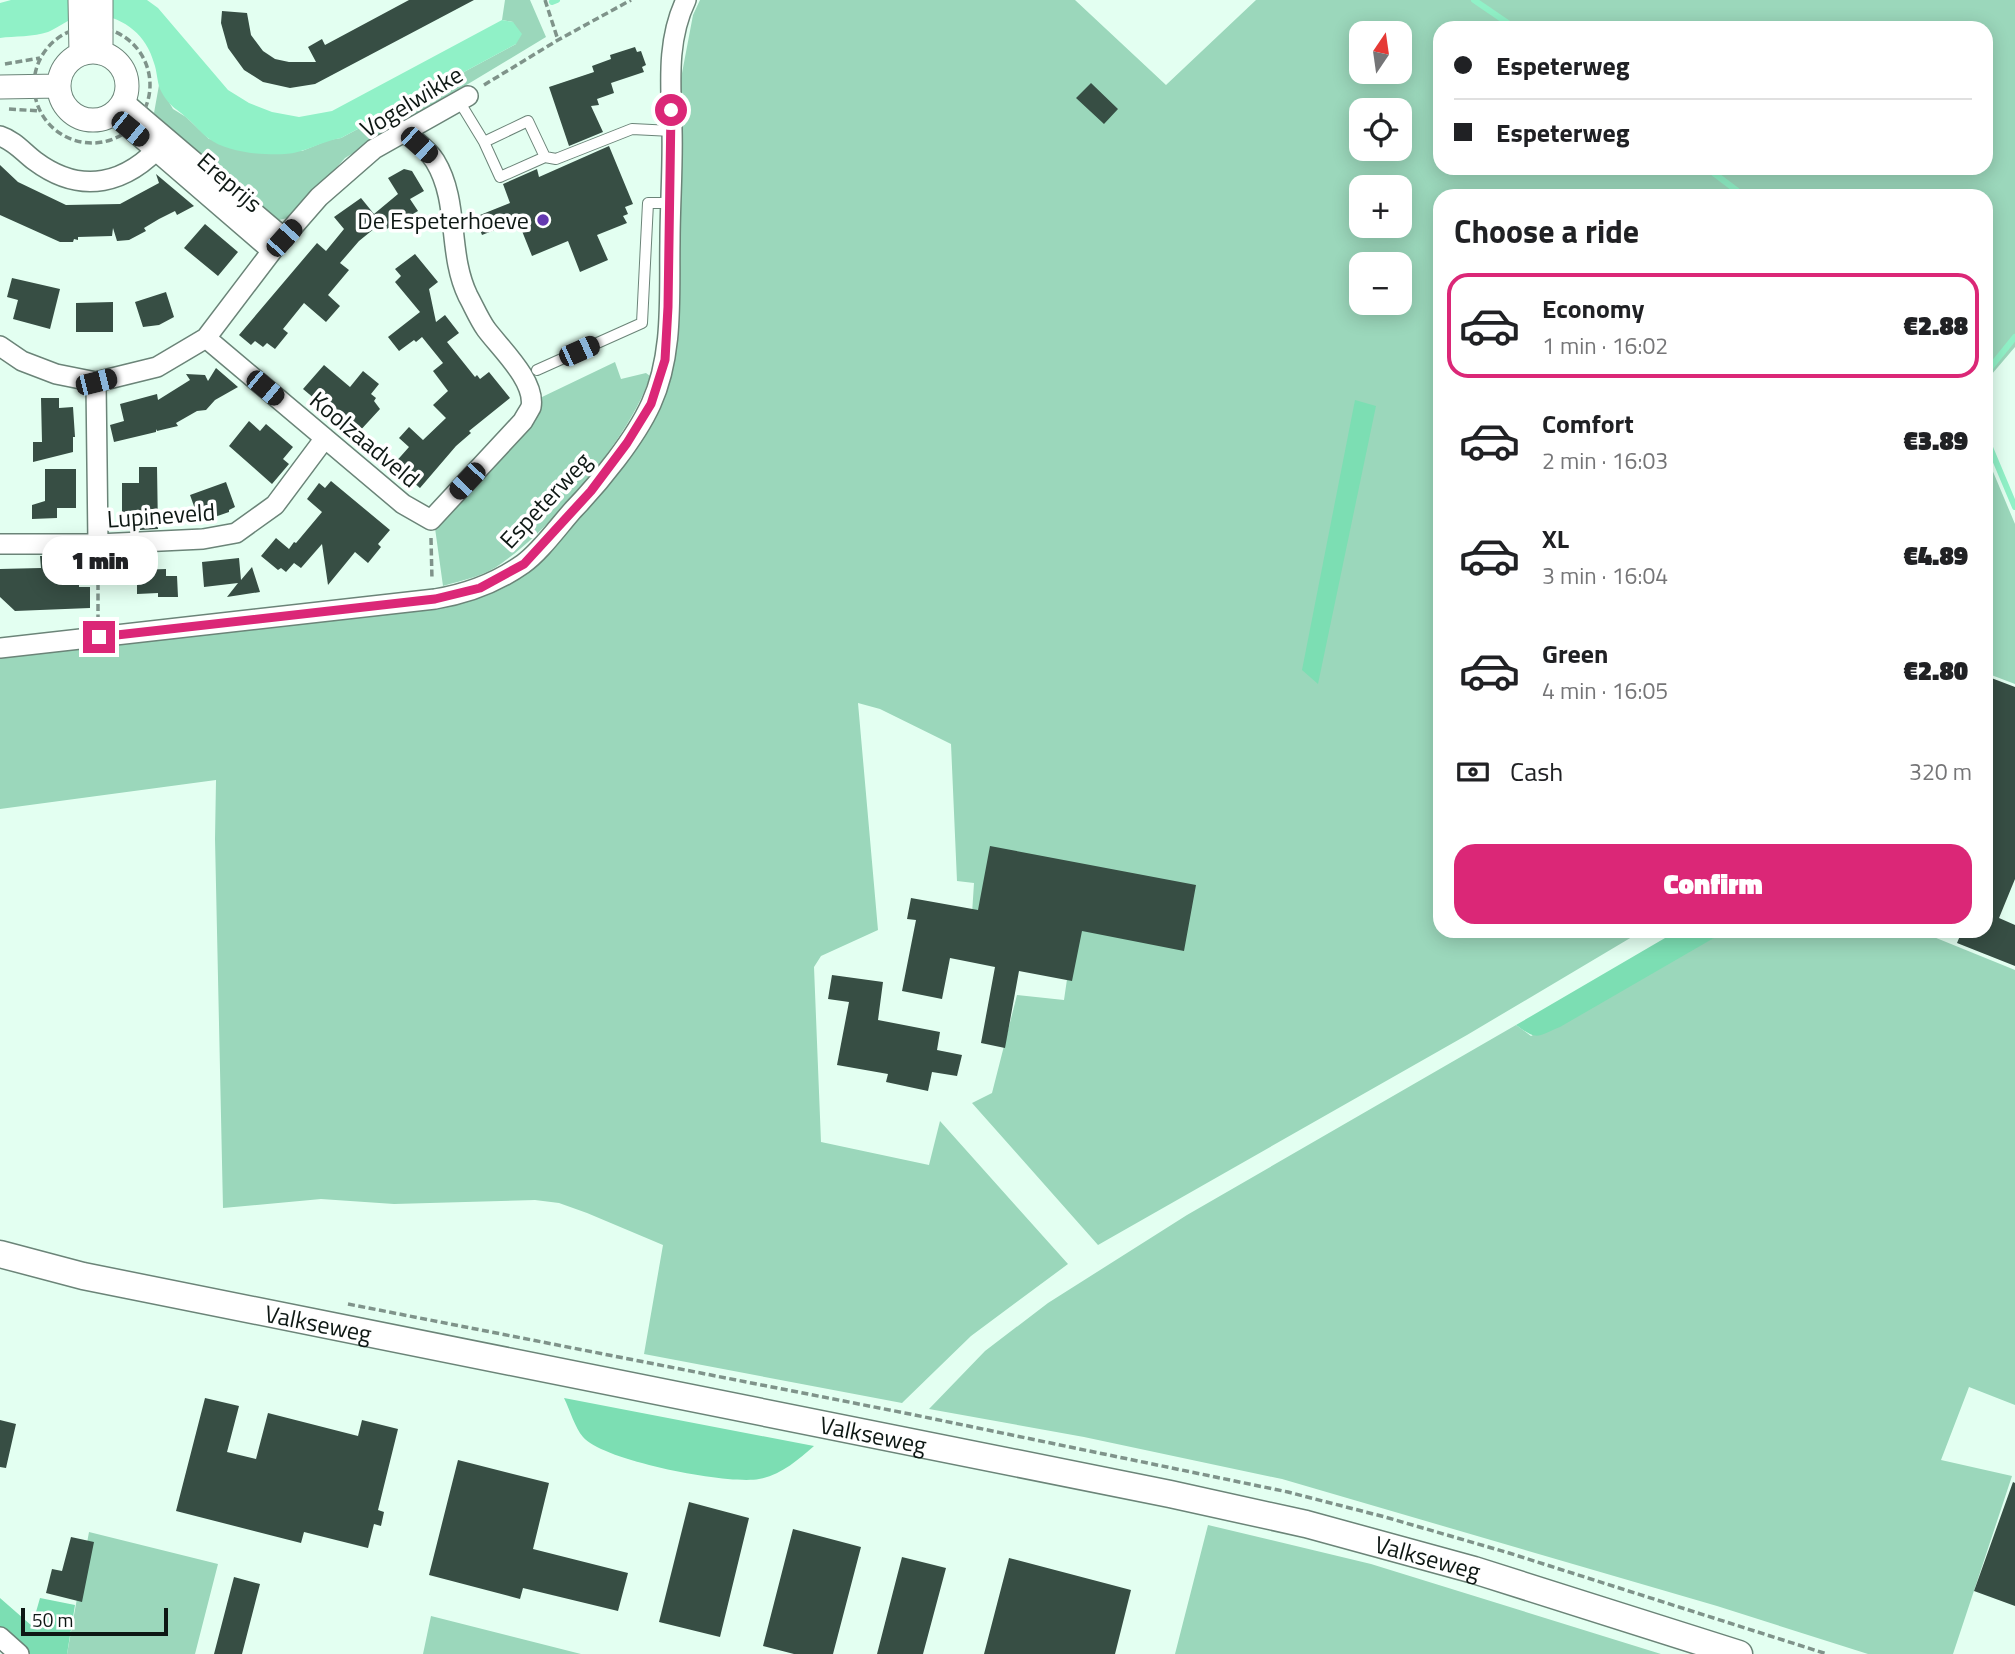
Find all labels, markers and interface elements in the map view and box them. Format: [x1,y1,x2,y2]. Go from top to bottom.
north arrow [1349,21,1412,84]
map controls [1349,21,1412,315]
text: Espeterweg [1496,46,1630,85]
street label: Vogelwikke [353,56,469,146]
route start [655,94,687,126]
button: locate [1349,98,1412,161]
car [108,108,153,150]
text: Espeterweg [1496,113,1630,152]
car [397,123,442,167]
street label: Ereprijs [189,143,271,221]
button: + [1349,175,1412,238]
place label: De Espeterhoeve [357,202,529,238]
text: Choose a ride [1454,207,1639,255]
marker: De Espeterhoeve [535,212,551,228]
car [263,215,306,261]
button: − [1349,252,1412,315]
text: Economy [1542,289,1644,328]
icon: car [1458,294,1521,357]
text: €2.88 [1903,306,1968,345]
text: 1 min · 16:02 [1542,328,1668,363]
car [556,333,603,369]
car [243,366,288,410]
car [74,367,119,397]
street label: Koolzaadveld [302,382,428,496]
text: Comfort [1542,404,1634,443]
icon: car [1458,409,1521,472]
text: €3.89 [1903,421,1968,460]
text: 2 min · 16:03 [1542,443,1668,478]
street label: Espeterweg [491,444,599,556]
car [445,458,490,504]
street label: Lupineveld [106,493,216,537]
text: XL [1542,519,1569,558]
icon: car [1458,524,1521,587]
callout: 1 min [41,536,157,584]
text: €4.89 [1903,536,1968,575]
text: 1 min [71,543,129,578]
text: 3 min · 16:04 [1542,558,1668,593]
route end [83,621,115,653]
text: Green [1542,634,1608,673]
icon: car [1458,639,1521,702]
text: €2.80 [1903,651,1968,690]
text: 4 min · 16:05 [1542,673,1668,708]
text: Cash [1510,752,1563,791]
icon: cash [1454,753,1492,791]
text: 320 m [1909,754,1972,789]
button: Confirm [1454,844,1972,924]
street label: Valkseweg [262,1295,375,1352]
street label: Valkseweg [817,1406,930,1463]
street label: Valkseweg [1371,1526,1485,1589]
scale bar [21,1605,168,1637]
text: 50 m [32,1605,73,1634]

